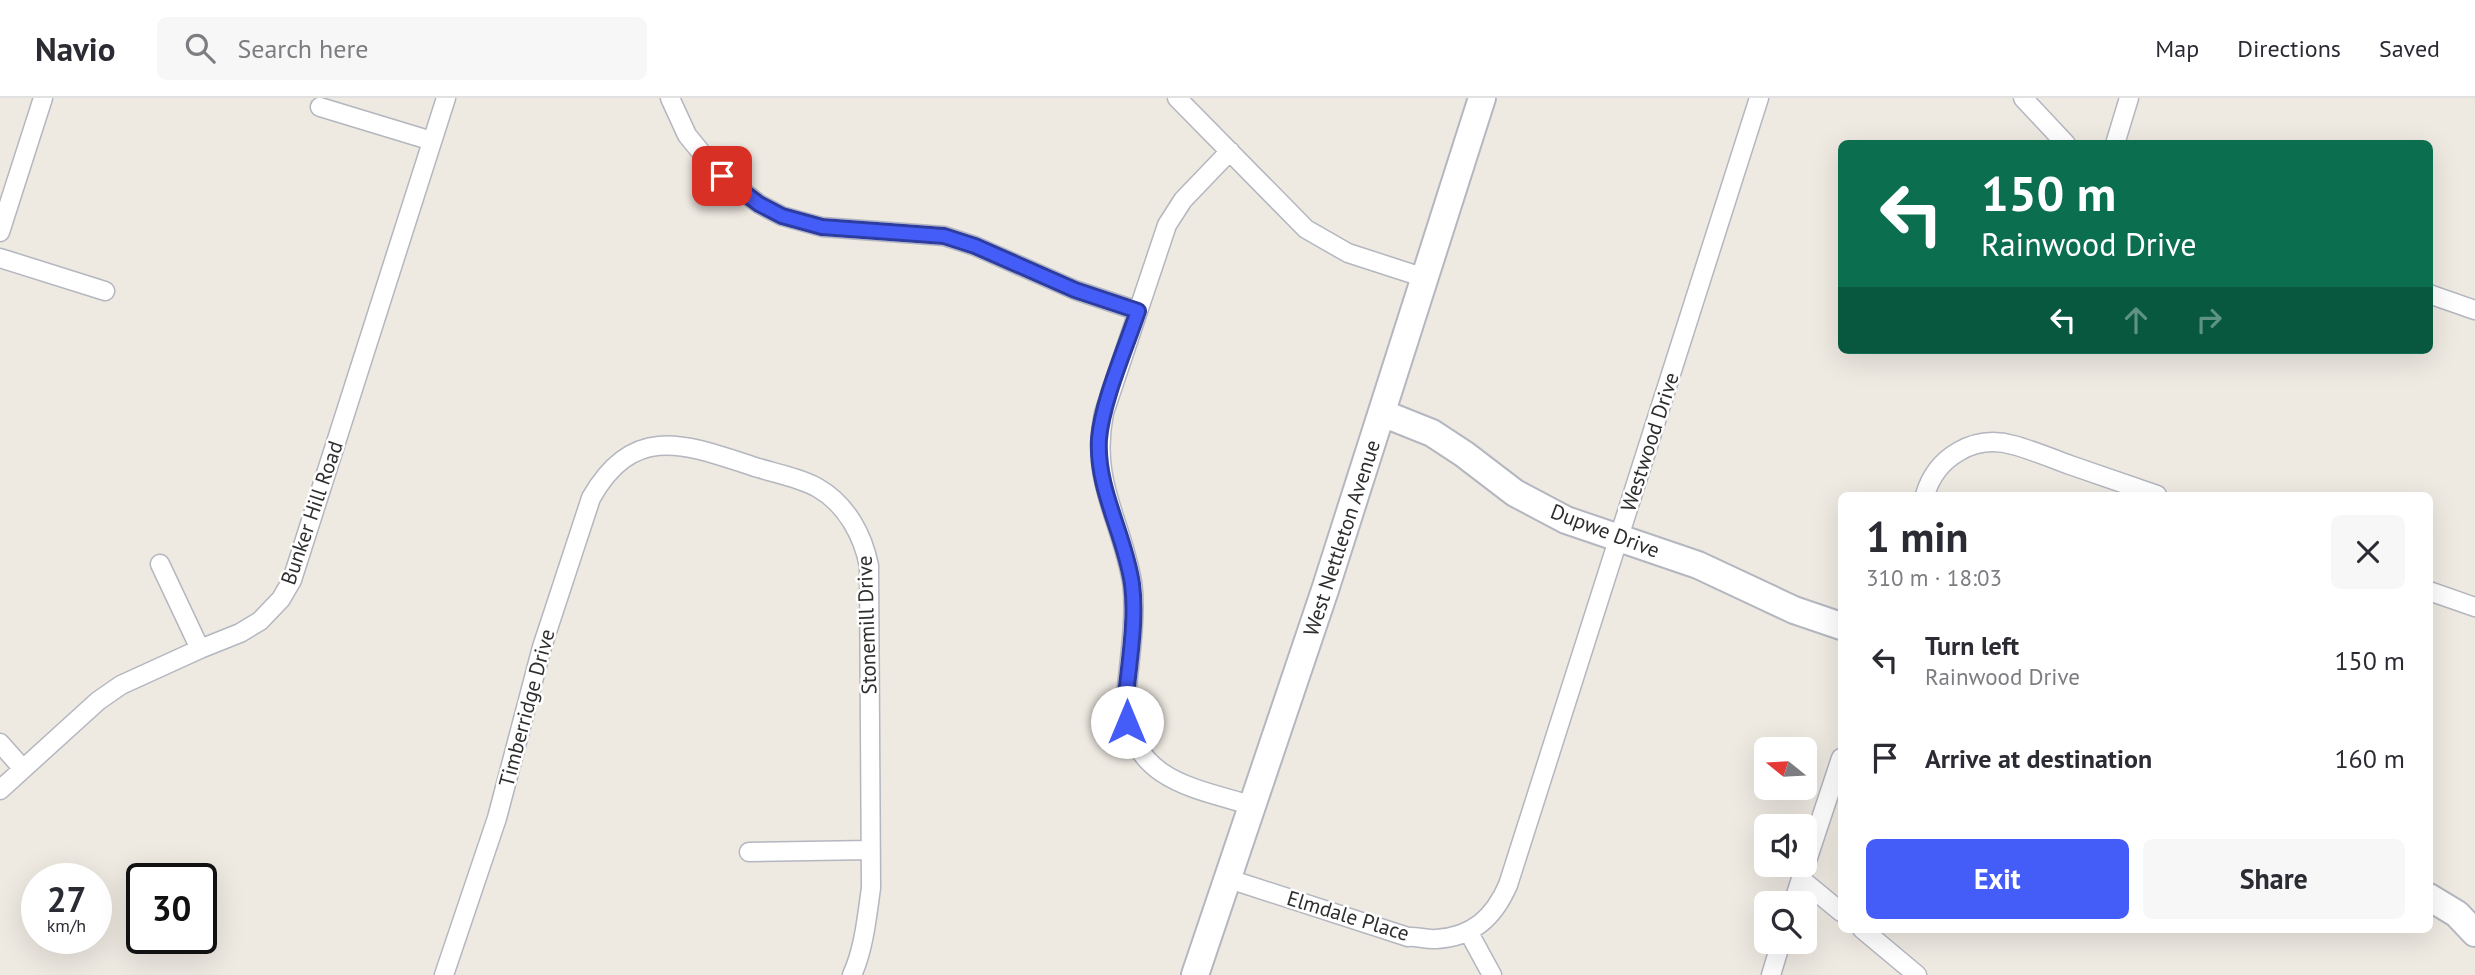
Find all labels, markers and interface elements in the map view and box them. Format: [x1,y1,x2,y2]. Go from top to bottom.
search box [157,17,647,80]
text: Navio [35,27,115,70]
icon: search [181,29,219,67]
text: Search here [237,32,369,65]
text: Map [2155,33,2199,64]
text: Directions [2237,33,2341,64]
text: Saved [2379,33,2440,64]
pin [692,146,752,206]
icon: arrive [703,157,741,195]
text: 150 m [1981,161,2116,225]
icon: left [1866,168,1957,259]
text: Rainwood Drive [1981,223,2197,265]
icon: left [2044,301,2082,339]
icon: ahead [2117,301,2155,339]
icon: right [2190,301,2228,339]
street label: Westwood Drive [1614,369,1685,515]
street label: West Nettleton Avenue [1297,436,1386,639]
street label: Bunker Hill Road [274,437,349,588]
street label: Dupwe Drive [1547,497,1664,564]
text: 1 min [1866,509,1968,564]
button: close [2331,515,2405,589]
street label: Stonemill Drive [851,555,882,695]
text: 310 m · 18:03 [1866,563,2002,592]
street label: Timberridge Drive [492,626,561,790]
text: Turn left [1925,629,2019,662]
icon: left [1866,641,1904,679]
text: 150 m [2334,644,2405,677]
text: Rainwood Drive [1925,662,2080,691]
position arrow [1090,685,1164,759]
north arrow [1754,737,1816,800]
map controls [1754,737,1817,954]
icon: arrive [1866,739,1904,777]
text: Arrive at destination [1925,742,2152,775]
text: 160 m [2334,742,2405,775]
button: sound [1754,814,1817,877]
button: Exit [1866,839,2129,919]
button: Share [2143,839,2405,919]
speed limit sign: 30 [126,863,217,954]
text: 27 [47,876,86,922]
street label: Elmdale Place [1284,884,1413,947]
button: search [1754,891,1817,954]
text: km/h [47,914,86,937]

